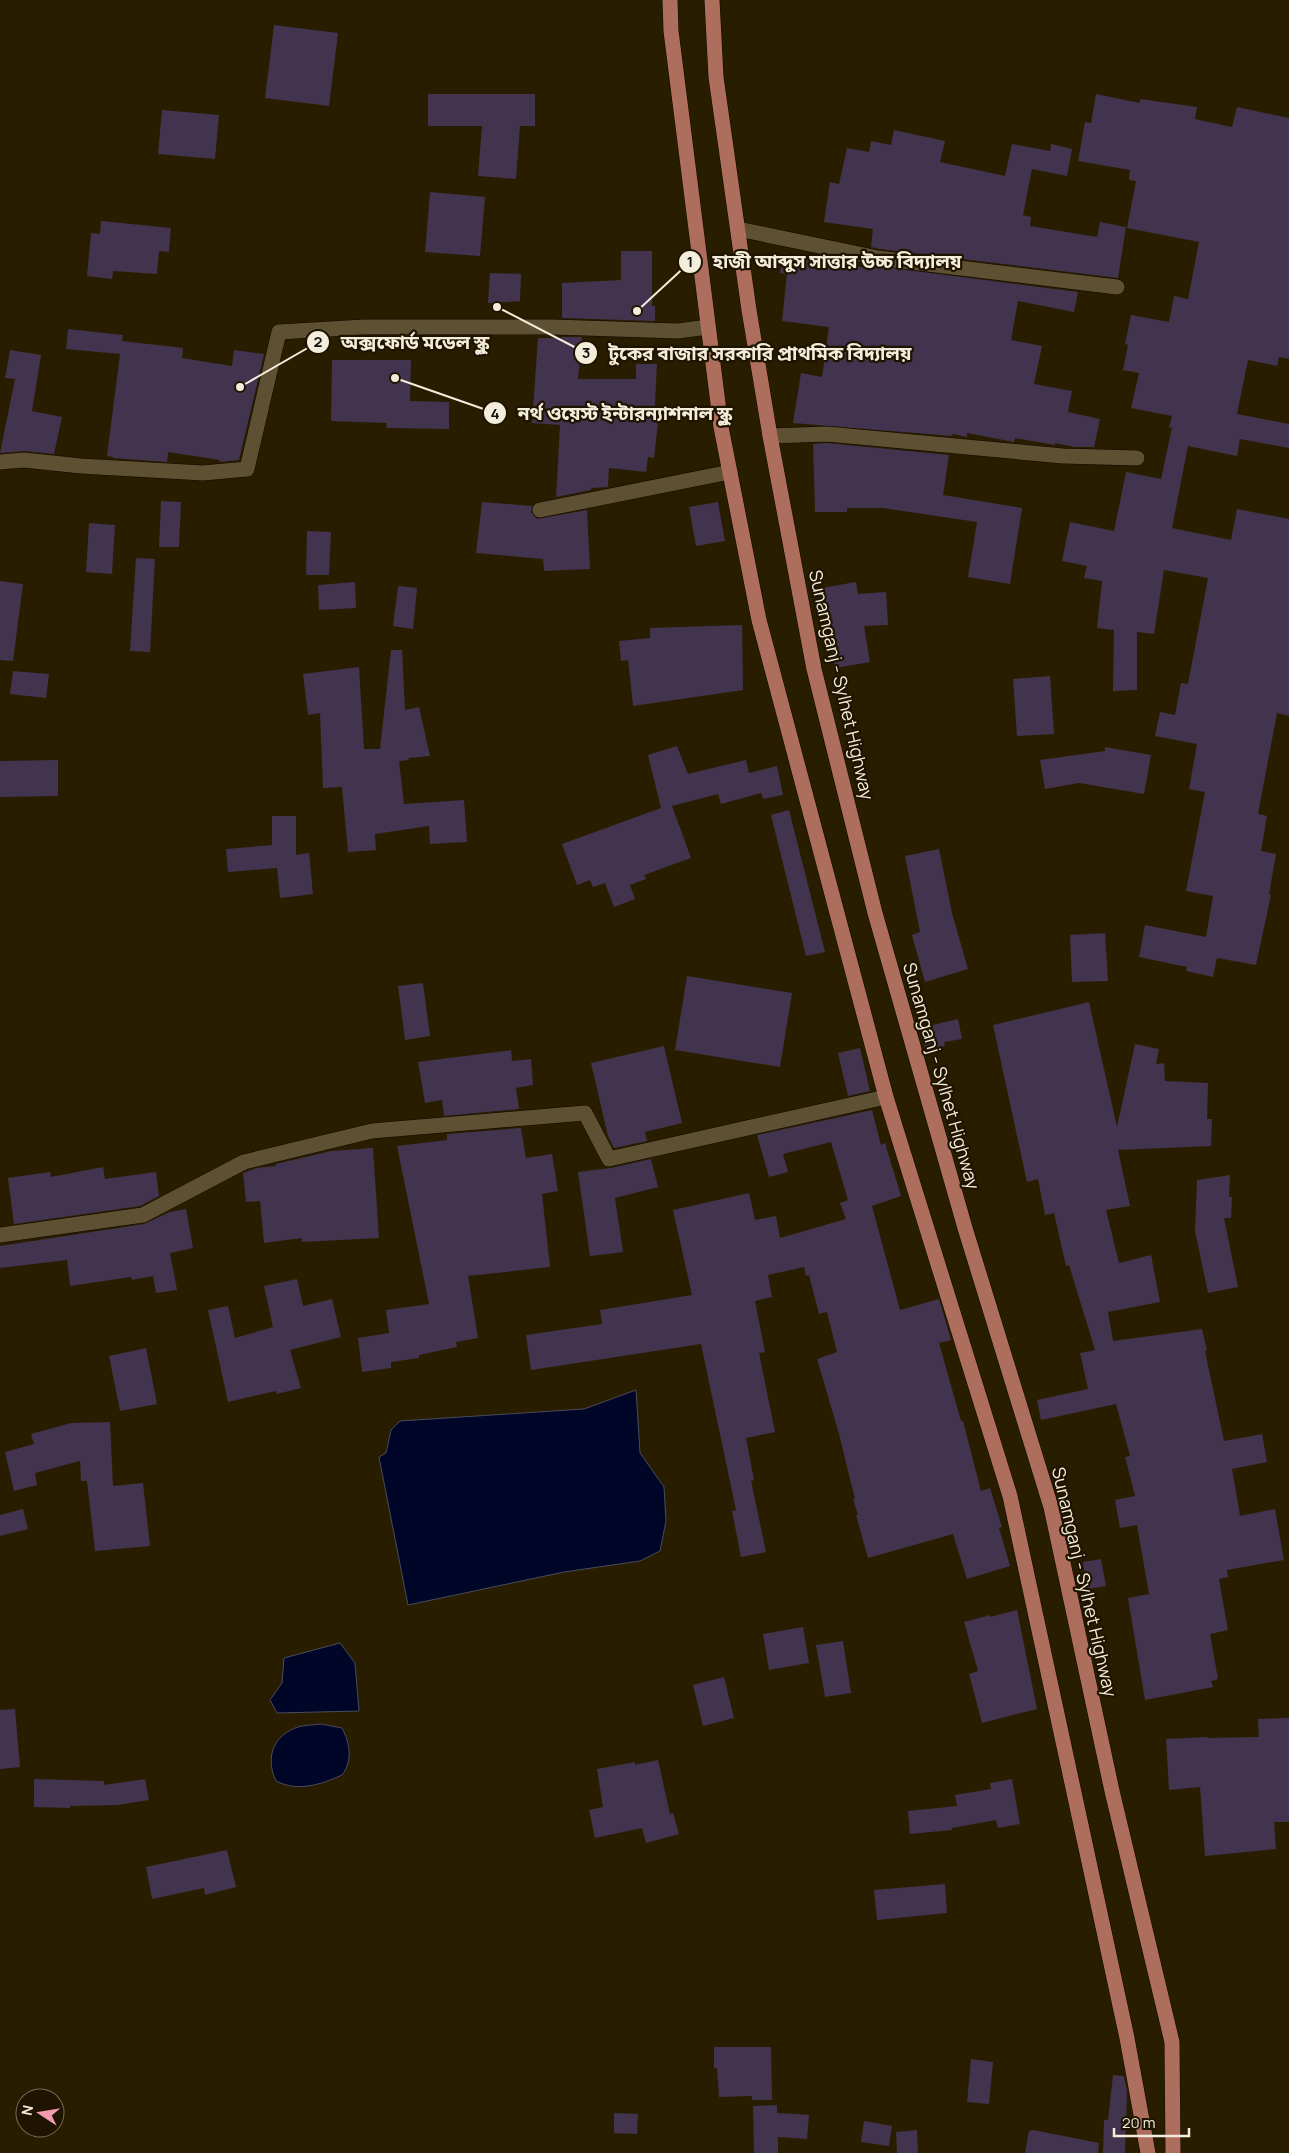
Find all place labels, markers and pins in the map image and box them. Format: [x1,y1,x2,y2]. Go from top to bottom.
callout: হাজী আব্দুস সাত্তার উচ্চ বিদ্যালয় [678,245,972,279]
callout: অক্সফোর্ড মডেল স্কুল [305,325,499,359]
callout: টুকের বাজার সরকারি প্রাথমিক বিদ্যালয় [574,336,922,370]
callout: নর্থ ওয়েস্ট ইন্টারন্যাশনাল স্কুল [482,396,742,430]

